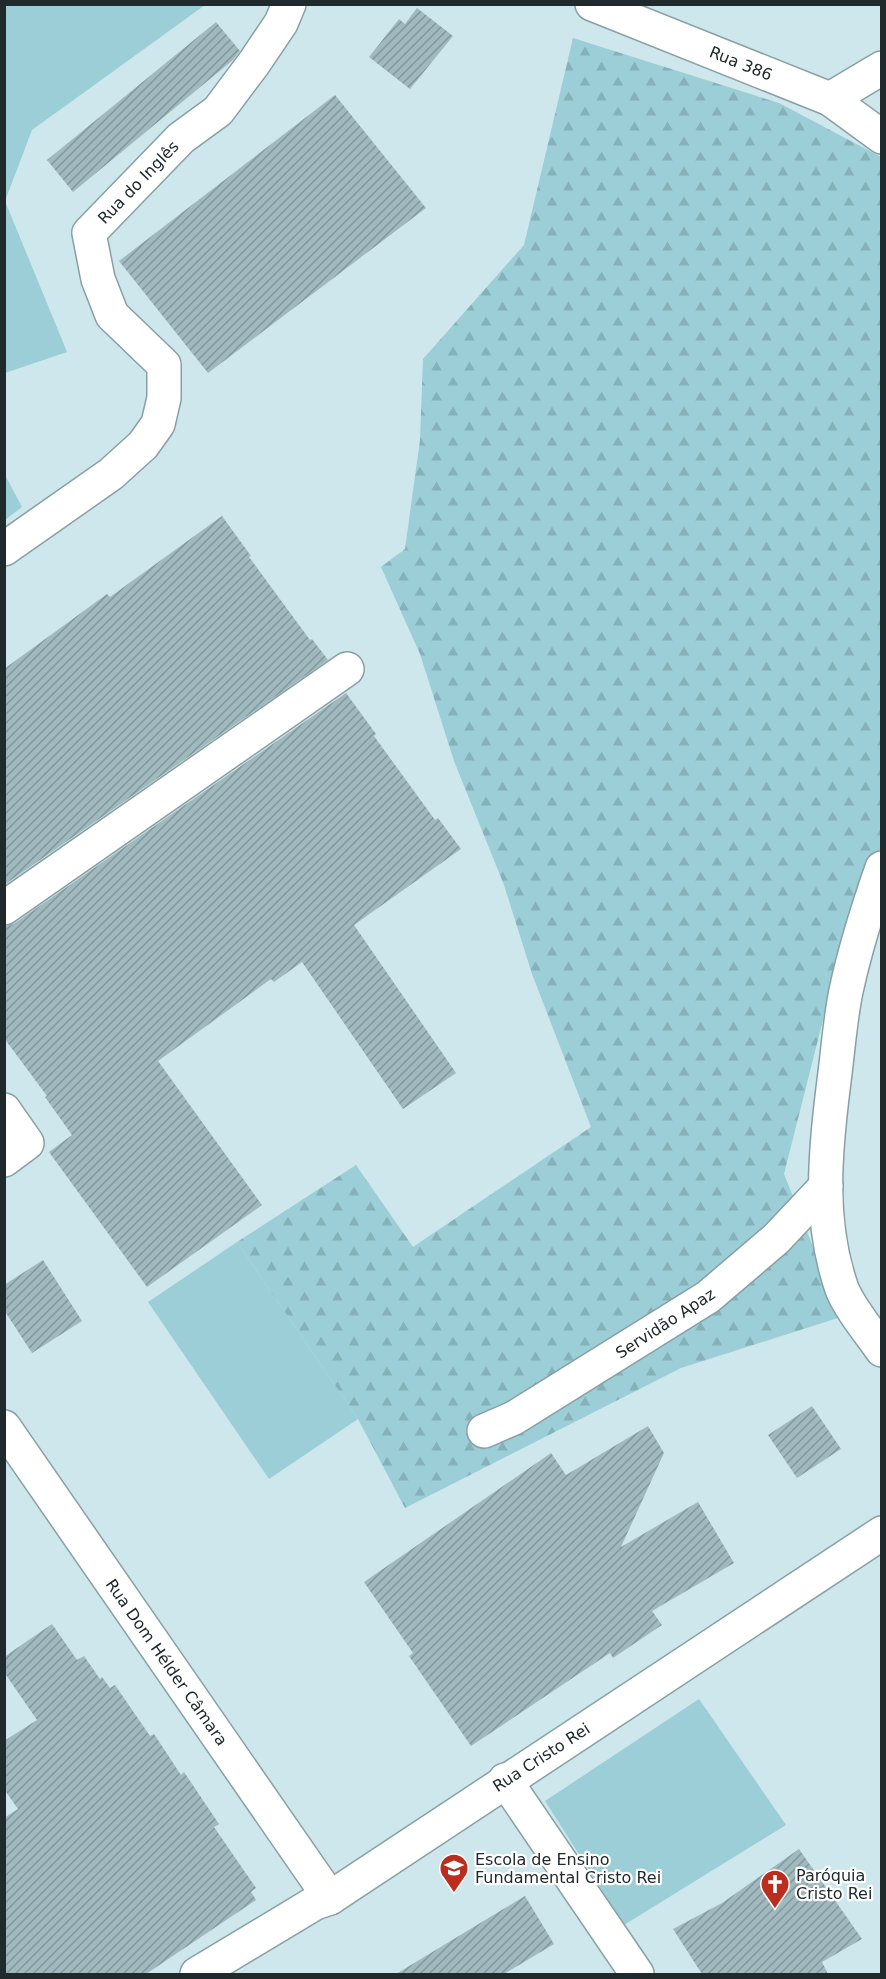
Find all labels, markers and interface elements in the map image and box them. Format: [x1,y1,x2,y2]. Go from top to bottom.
street label: Rua 386 [707,42,775,85]
street label: Rua do Inglês [94,137,183,228]
street label: Servidão Apaz [612,1284,719,1363]
street label: Rua Dom Hélder Câmara [102,1575,231,1749]
street label: Rua Cristo Rei [489,1719,593,1796]
place label: Escola de Ensino Fundamental Cristo Rei [475,1850,661,1887]
school or university icon: Escola de Ensino Fundamental Cristo Rei [438,1852,470,1894]
place label: Paróquia Cristo Rei [796,1866,872,1903]
church icon: Paróquia Cristo Rei [759,1868,791,1910]

